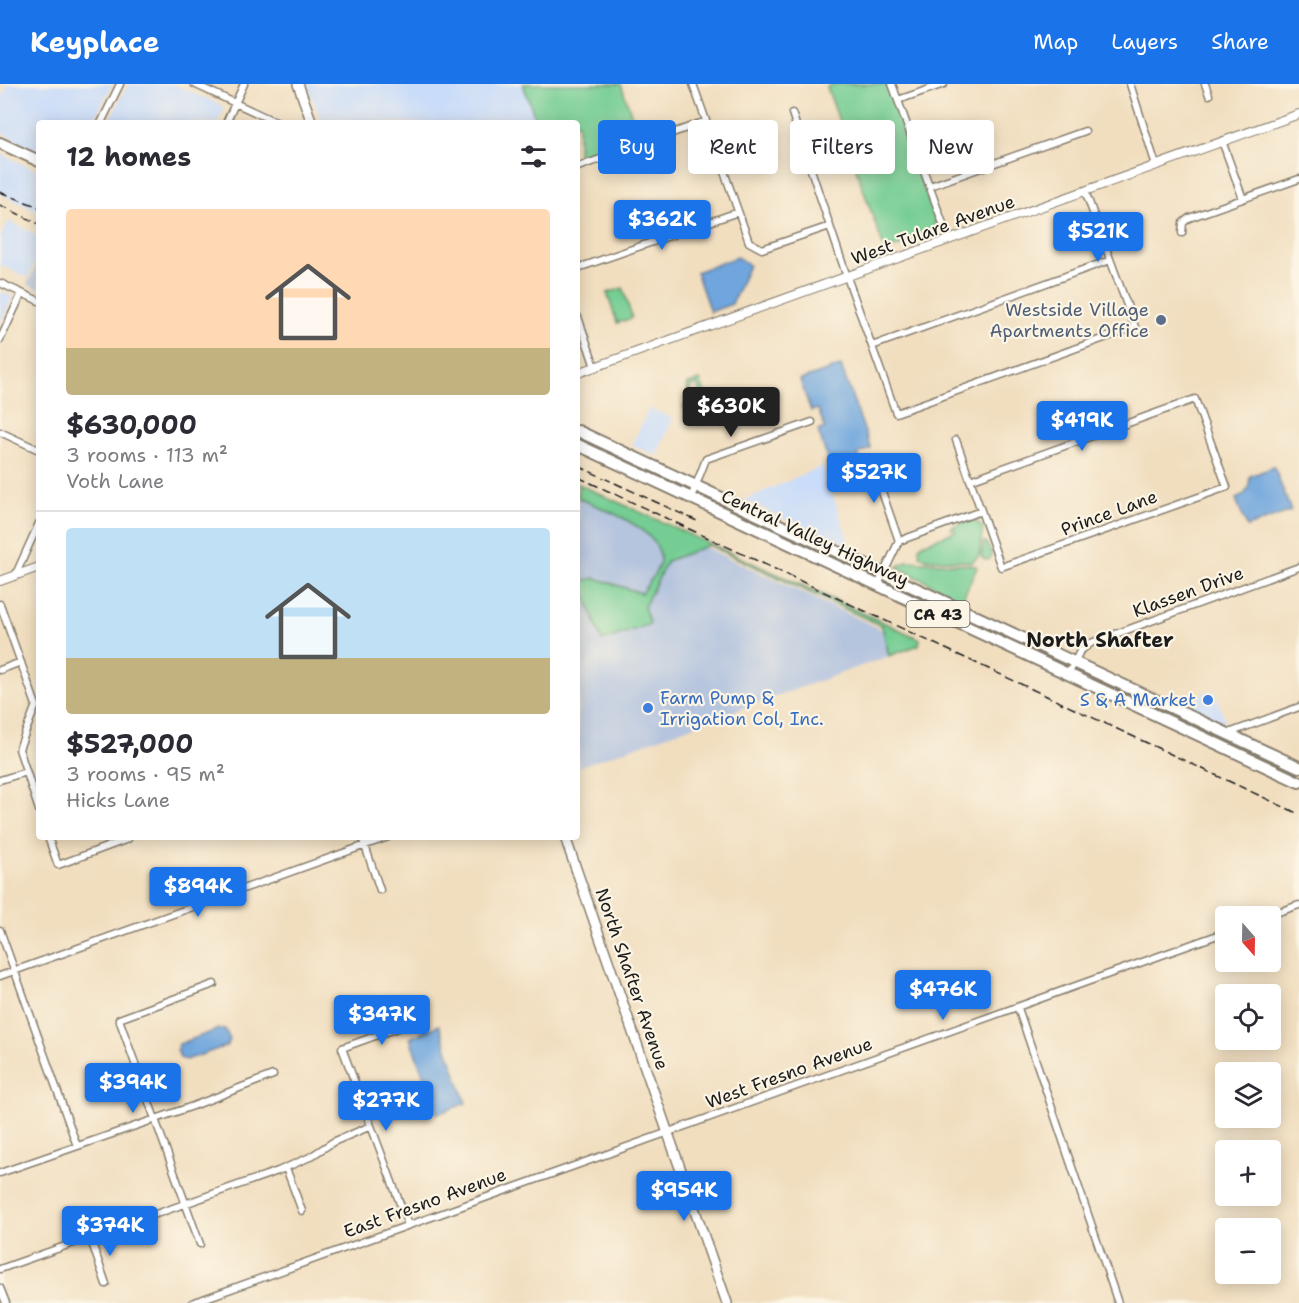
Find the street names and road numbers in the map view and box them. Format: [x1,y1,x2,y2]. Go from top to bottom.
street label: West Tulare Avenue [848,189,1018,271]
street label: Central Valley Highway [717,484,913,592]
street label: Prince Lane [1057,484,1161,542]
street label: Klassen Drive [1129,561,1247,623]
road number: CA 43 [906,601,970,627]
street label: North Shafter Avenue [590,885,674,1073]
street label: West Fresno Avenue [702,1032,876,1114]
street label: East Fresno Avenue [340,1162,510,1244]

